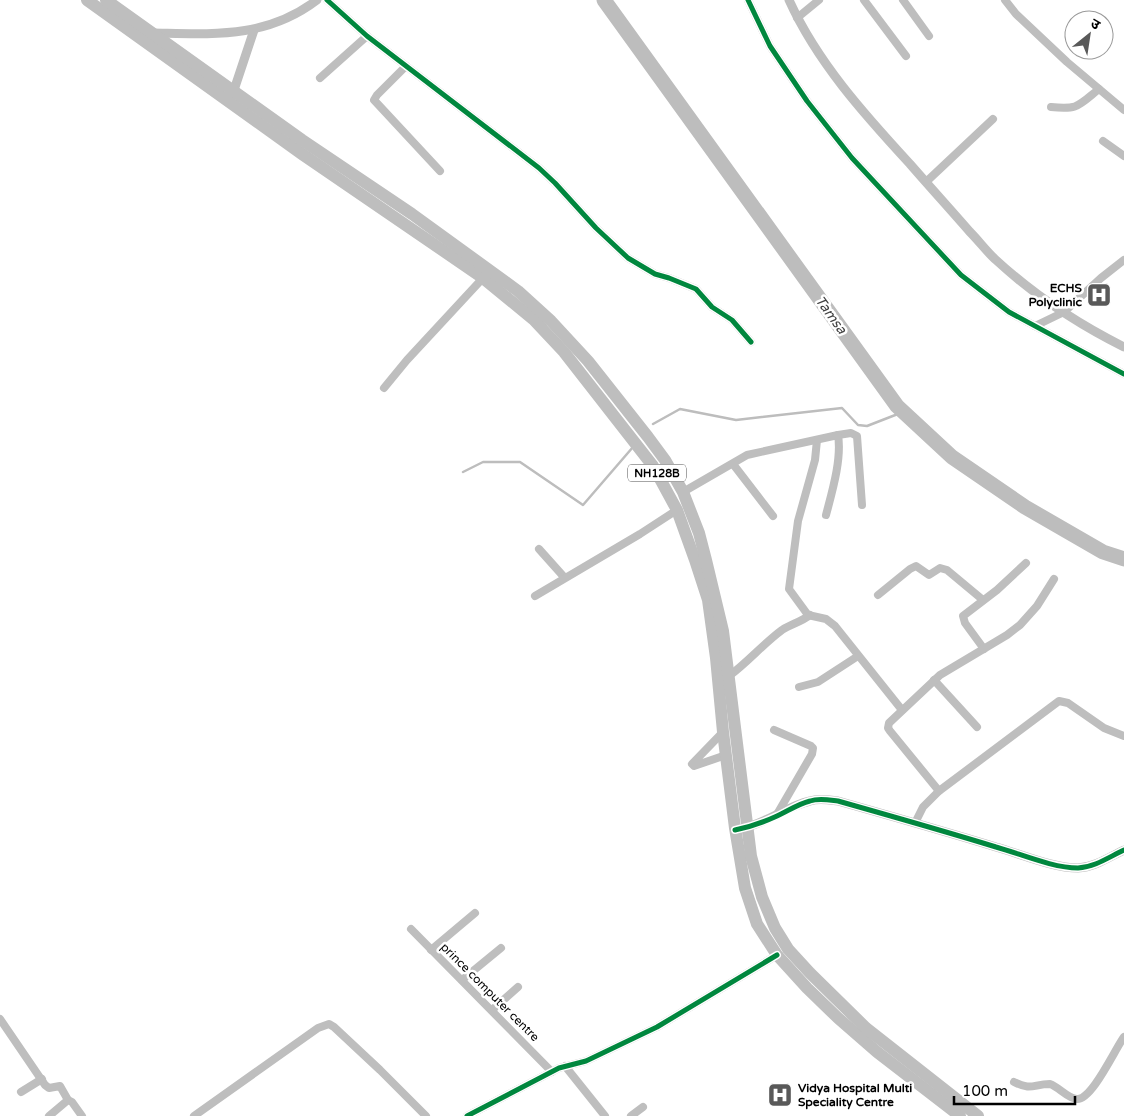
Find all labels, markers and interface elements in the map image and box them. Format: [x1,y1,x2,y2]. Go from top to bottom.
north arrow [1064,10,1114,60]
text: उ [1087,15,1104,34]
place label: ECHS Polyclinic [1028,281,1083,310]
hospital icon: ECHS Polyclinic [1086,282,1112,308]
water label: Tamsa [812,293,851,338]
road number: NH128B [628,464,686,482]
street label: prince computer centre [438,940,542,1044]
scale bar [954,1074,1075,1106]
place label: Vidya Hospital Multi Speciality Centre [798,1081,912,1110]
hospital icon: Vidya Hospital Multi Speciality Centre [767,1082,793,1108]
text: 100 m [962,1082,1008,1100]

